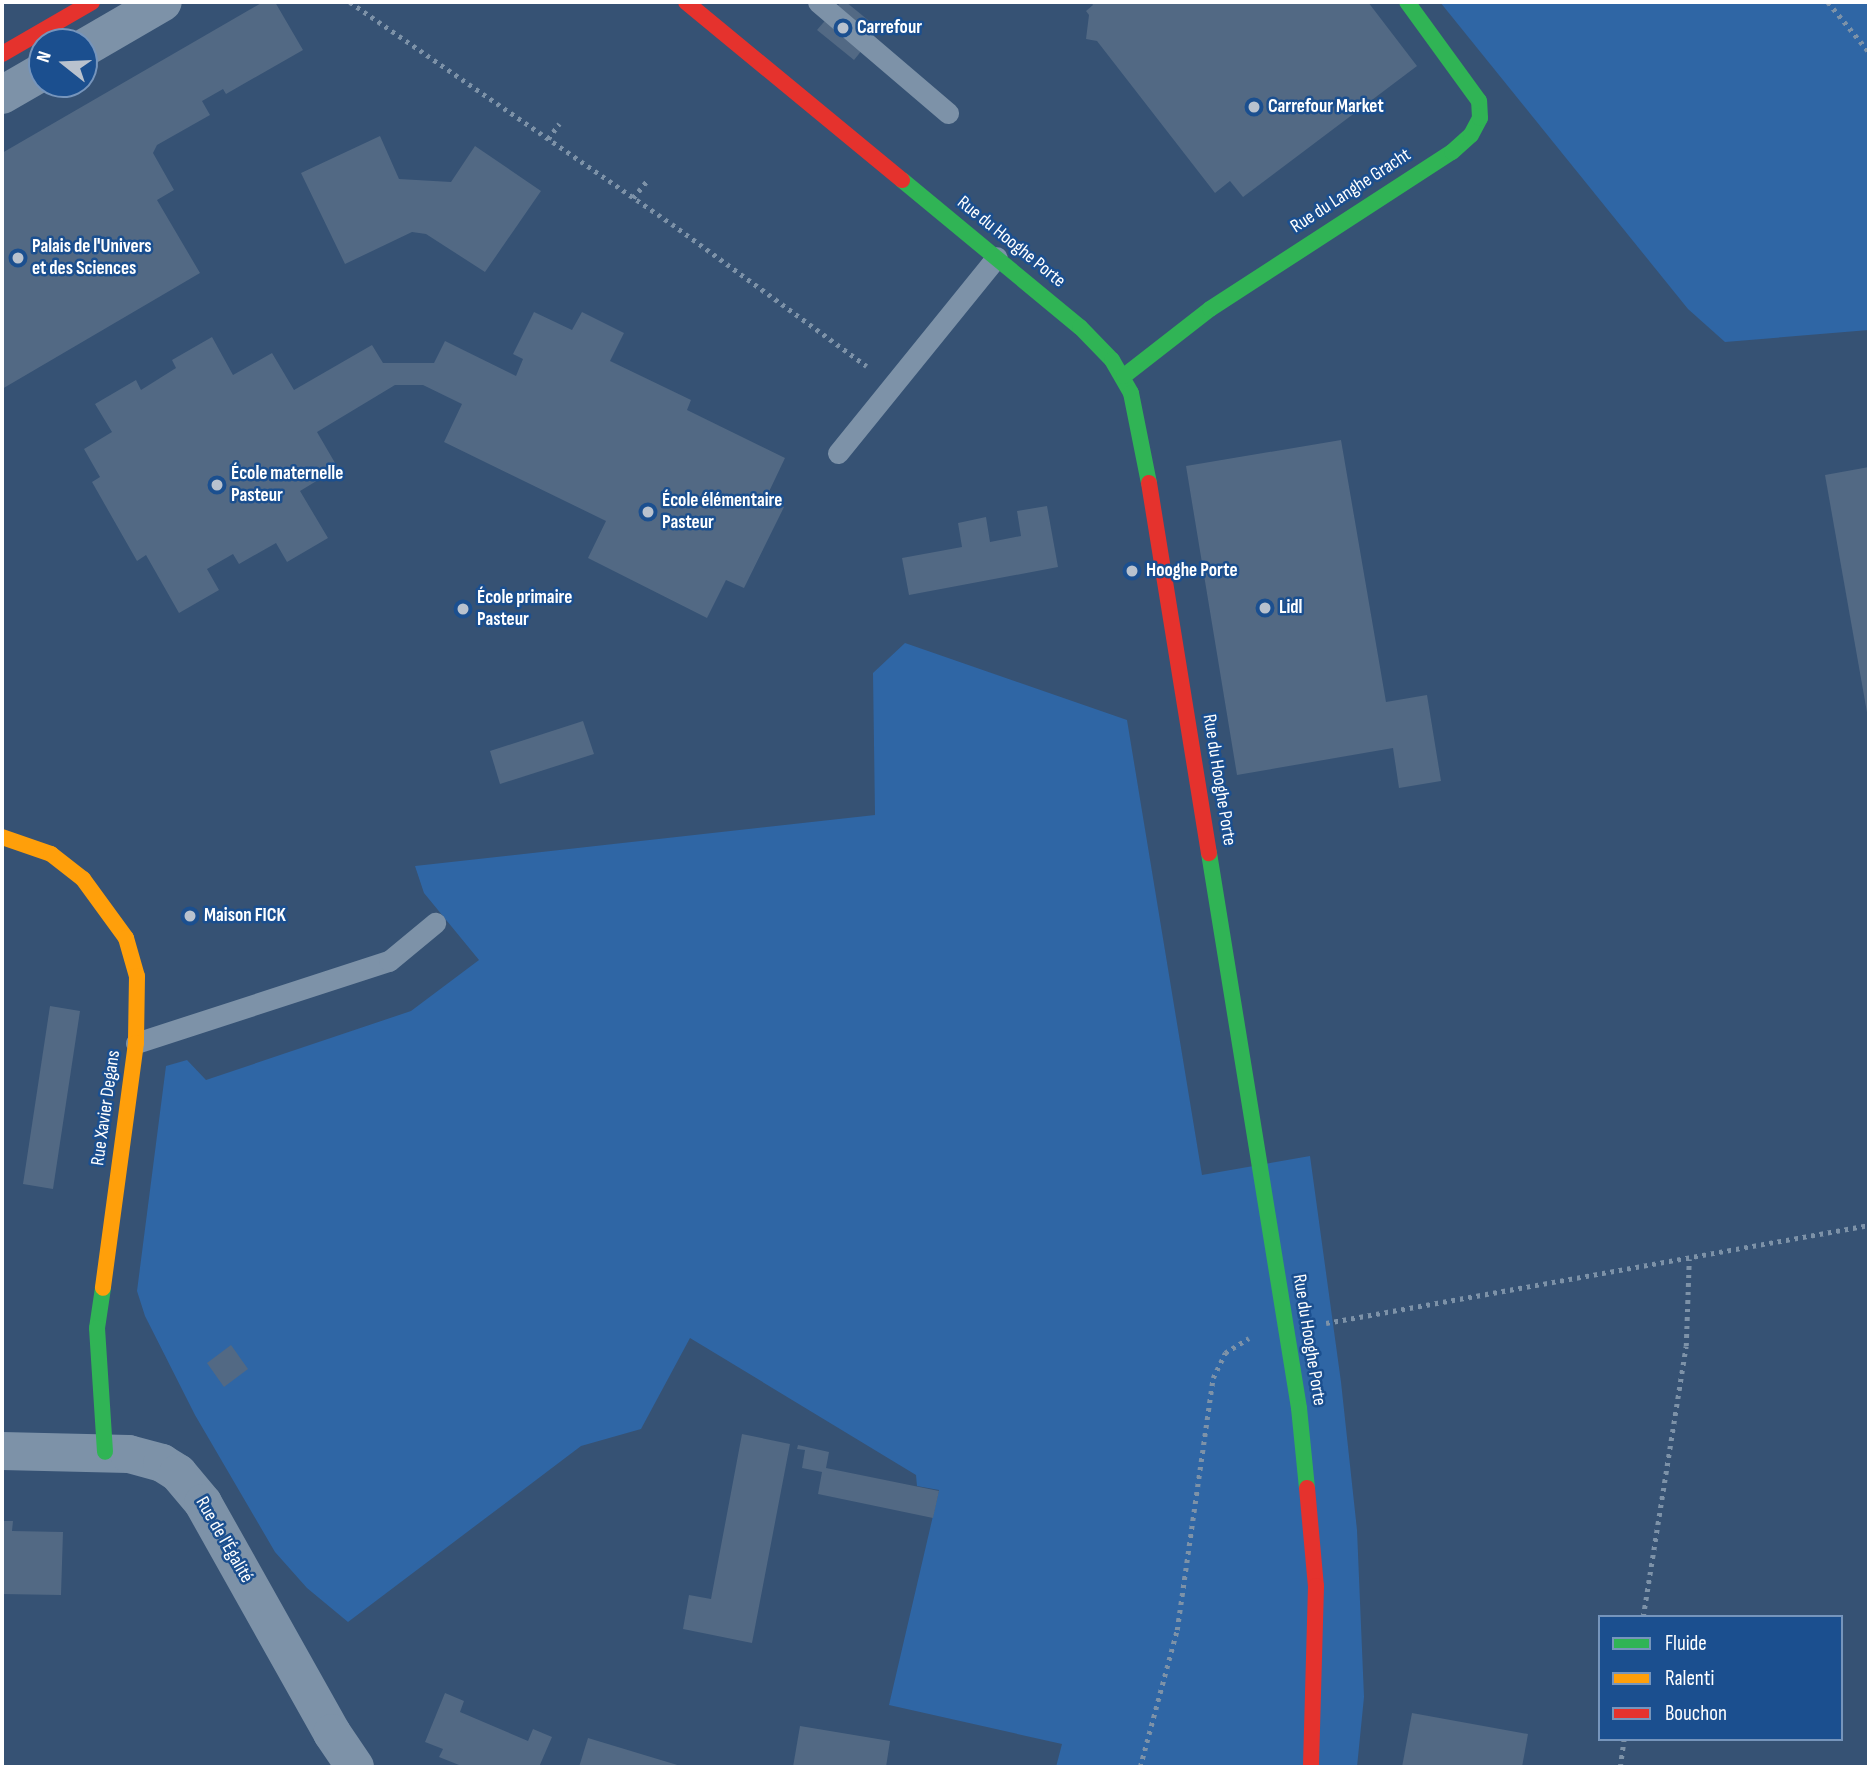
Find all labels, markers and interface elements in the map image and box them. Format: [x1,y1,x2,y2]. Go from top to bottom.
place label: Carrefour [857,17,922,39]
marker: Carrefour [835,20,851,36]
north arrow [28,28,98,98]
text: N [32,49,57,65]
place label: Carrefour Market [1268,96,1384,118]
marker: Carrefour Market [1246,99,1262,115]
street label: Rue du Langhe Gracht [1287,144,1415,238]
street label: Rue du Hooghe Porte [952,191,1070,293]
place label: Palais de l'Univers et des Sciences [32,236,152,280]
marker: Palais de l'Univers et des Sciences [10,250,26,266]
place label: École maternelle Pasteur [231,463,343,507]
marker: École maternelle Pasteur [209,477,225,493]
place label: École élémentaire Pasteur [662,490,782,534]
marker: École élémentaire Pasteur [640,504,656,520]
place label: Hooghe Porte [1146,560,1237,582]
marker: Hooghe Porte [1124,563,1140,579]
place label: École primaire Pasteur [477,587,572,631]
place label: Lidl [1279,597,1302,619]
marker: Lidl [1257,600,1273,616]
marker: École primaire Pasteur [455,601,471,617]
street label: Rue du Hooghe Porte [1197,713,1241,847]
place label: Maison FICK [204,905,286,927]
marker: Maison FICK [182,908,198,924]
street label: Rue Xavier Degans [87,1049,125,1167]
street label: Rue du Hooghe Porte [1287,1273,1331,1407]
street label: Rue de l'Égalité [190,1493,258,1587]
legend [1598,1615,1843,1741]
text: Fluide [1665,1631,1707,1656]
text: Ralenti [1665,1666,1714,1691]
text: Bouchon [1665,1701,1727,1726]

